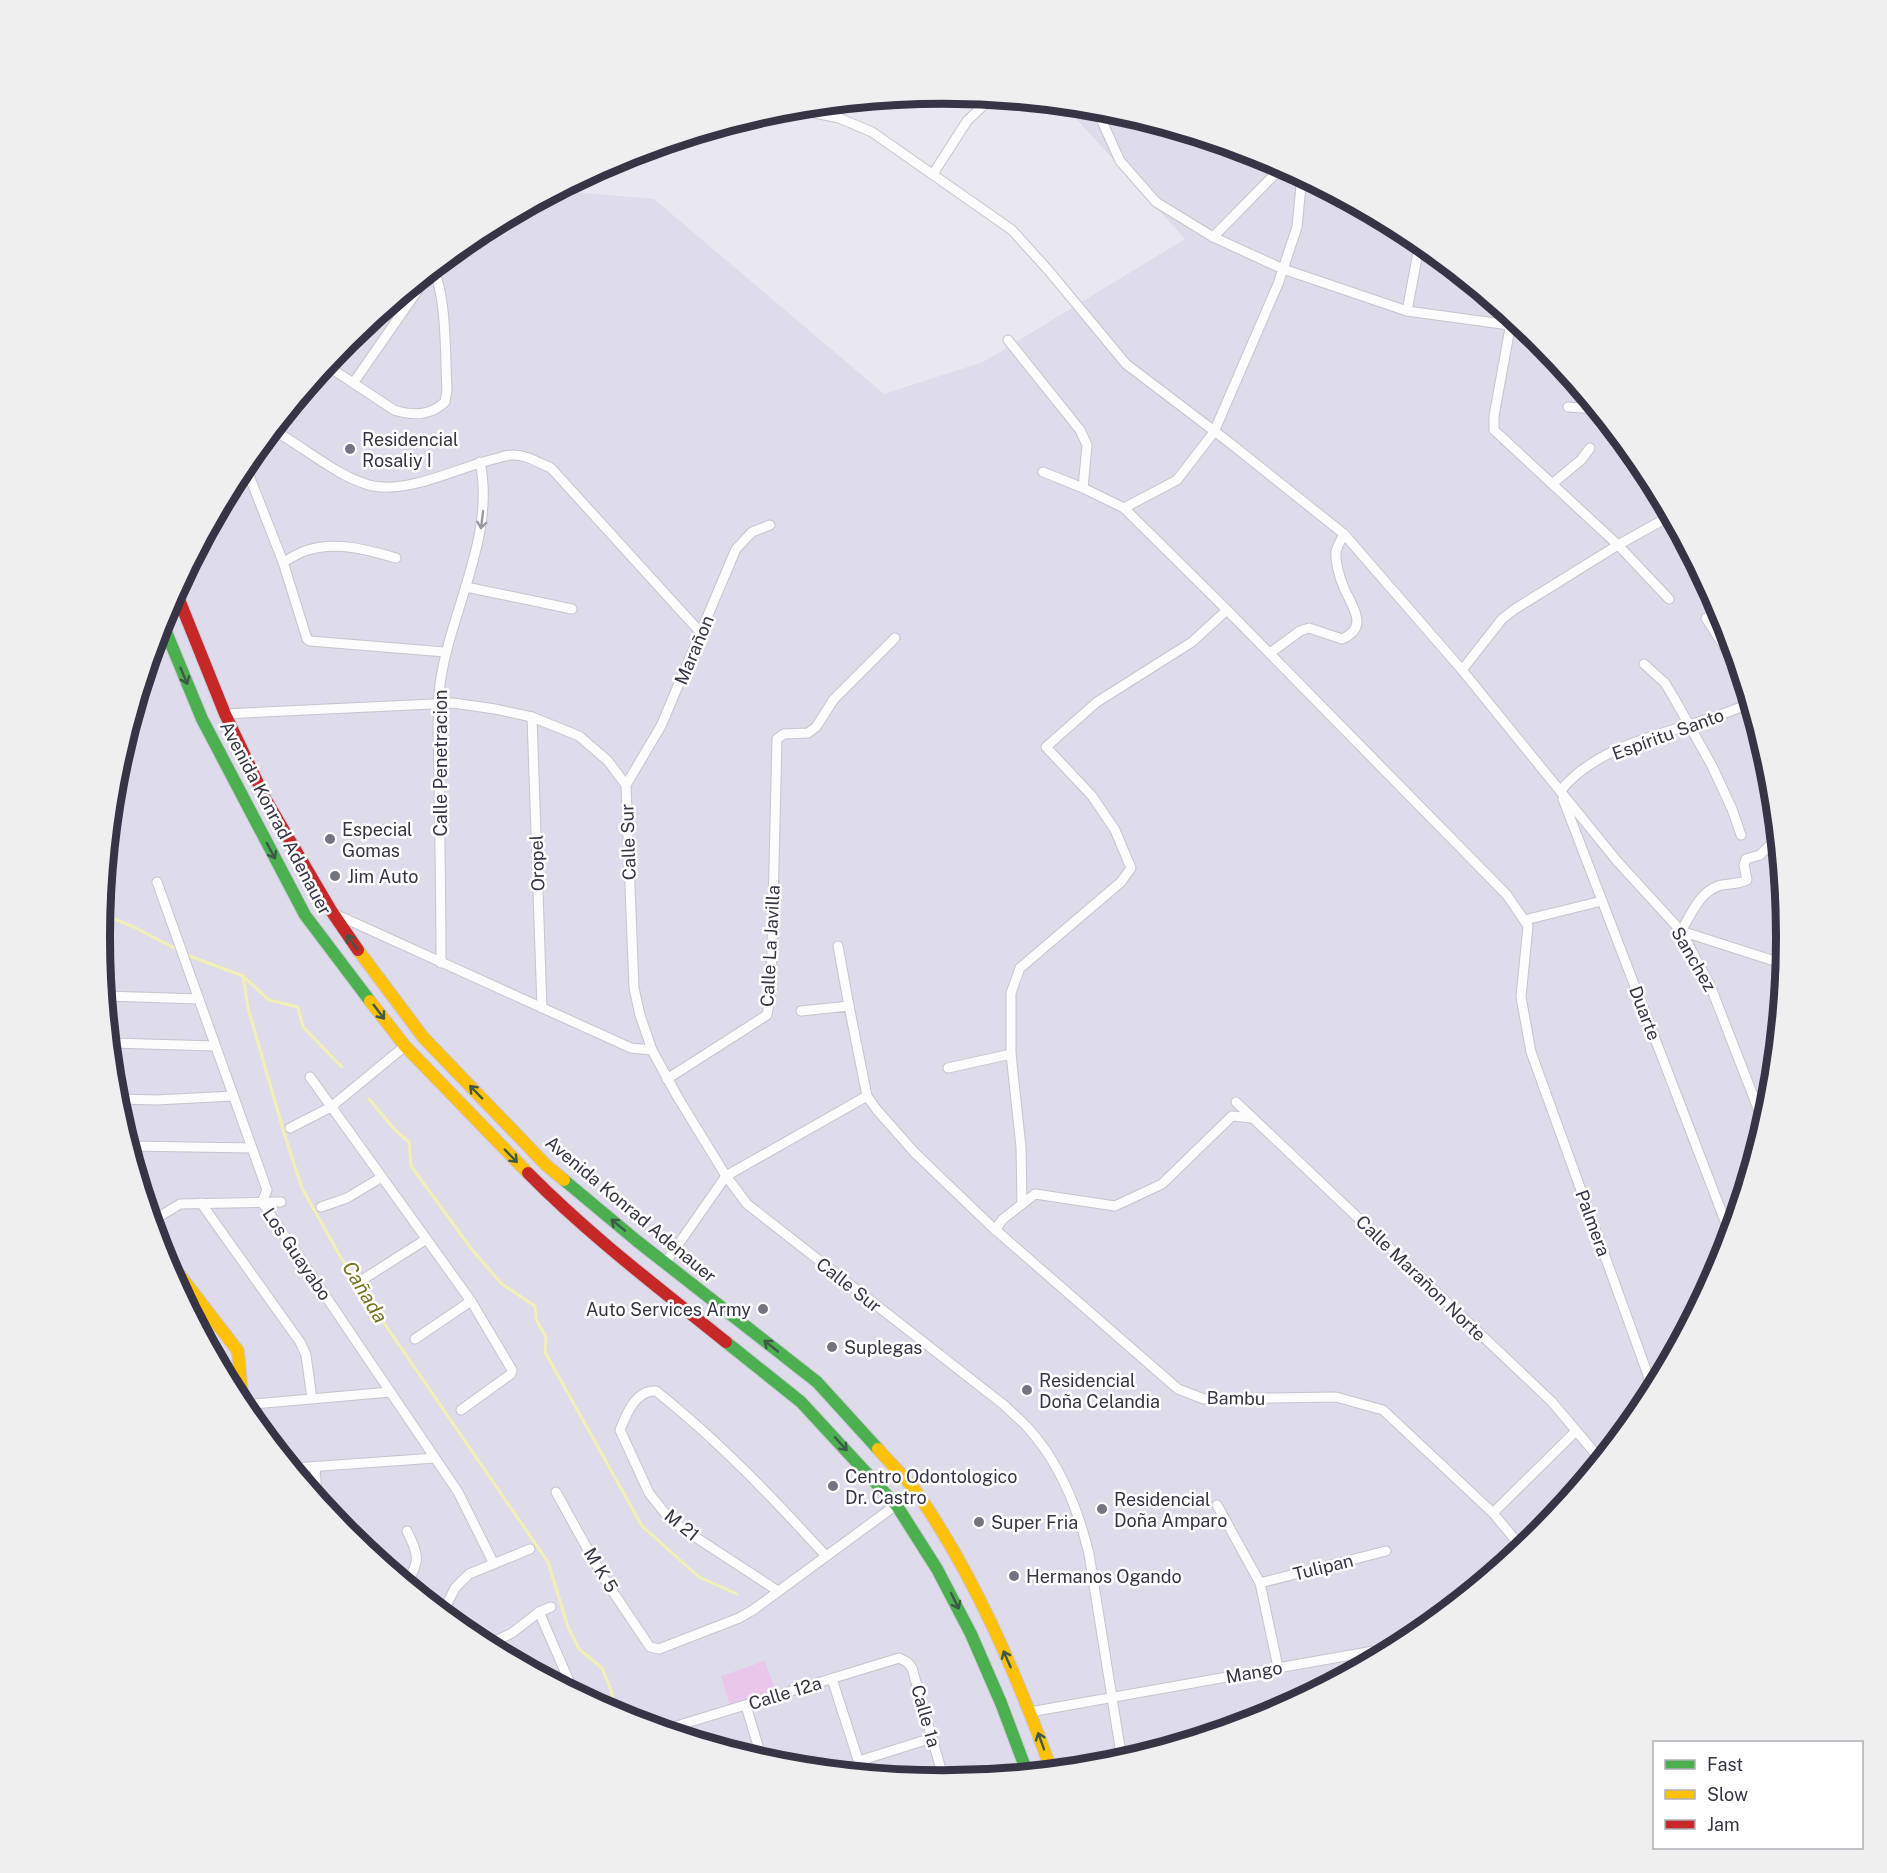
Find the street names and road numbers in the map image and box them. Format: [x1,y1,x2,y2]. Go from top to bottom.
street label: Marañon [670,612,718,688]
street label: Calle Penetracion [430,690,451,836]
street label: Espíritu Santo [1609,704,1727,764]
street label: Avenida Konrad Adenauer [216,718,336,918]
street label: Calle Sur [616,803,640,881]
street label: Oropel [526,834,548,892]
street label: Calle La Javilla [756,884,784,1008]
street label: Sanchez [1667,923,1721,995]
street label: Duarte [1625,983,1665,1043]
street label: Avenida Konrad Adenauer [541,1131,721,1287]
street label: Palmera [1571,1187,1615,1259]
street label: Los Guayabo [258,1204,336,1304]
street label: Calle Marañon Norte [1352,1211,1490,1345]
street label: Calle Sur [812,1253,886,1317]
street label: Bambu [1206,1387,1266,1409]
street label: M 21 [660,1505,704,1545]
street label: M K 5 [580,1544,622,1596]
street label: Tulipan [1291,1549,1355,1585]
street label: Mango [1224,1657,1284,1687]
street label: Calle 12a [746,1672,824,1714]
street label: Calle 1a [907,1682,945,1750]

